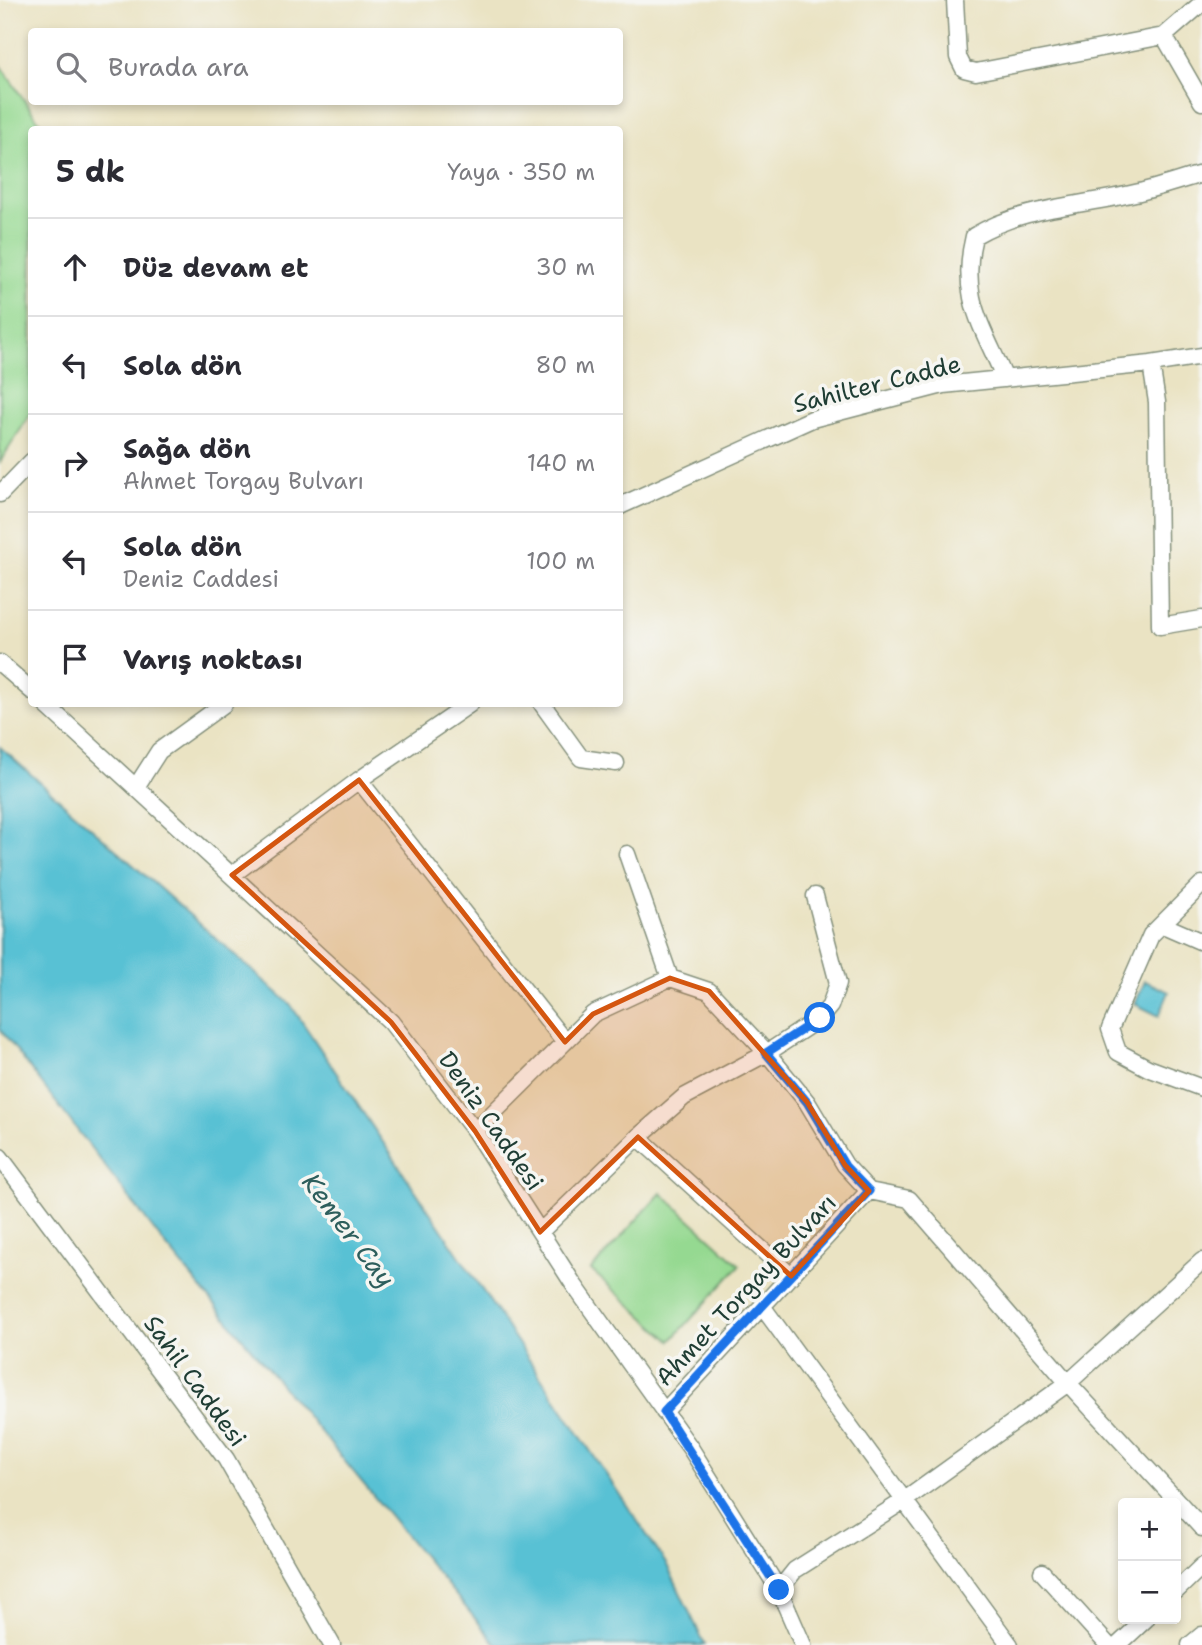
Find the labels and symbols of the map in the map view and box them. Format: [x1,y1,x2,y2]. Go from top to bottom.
street label: Sahilter Cadde [790,348,964,420]
route start [804,1002,835,1033]
street label: Deniz Caddesi [431,1045,551,1197]
water label: Kemer Cay [294,1166,404,1294]
street label: Ahmet Torgay Bulvarı [649,1187,843,1393]
street label: Sahil Caddesi [136,1309,254,1453]
route end [763,1574,794,1605]

